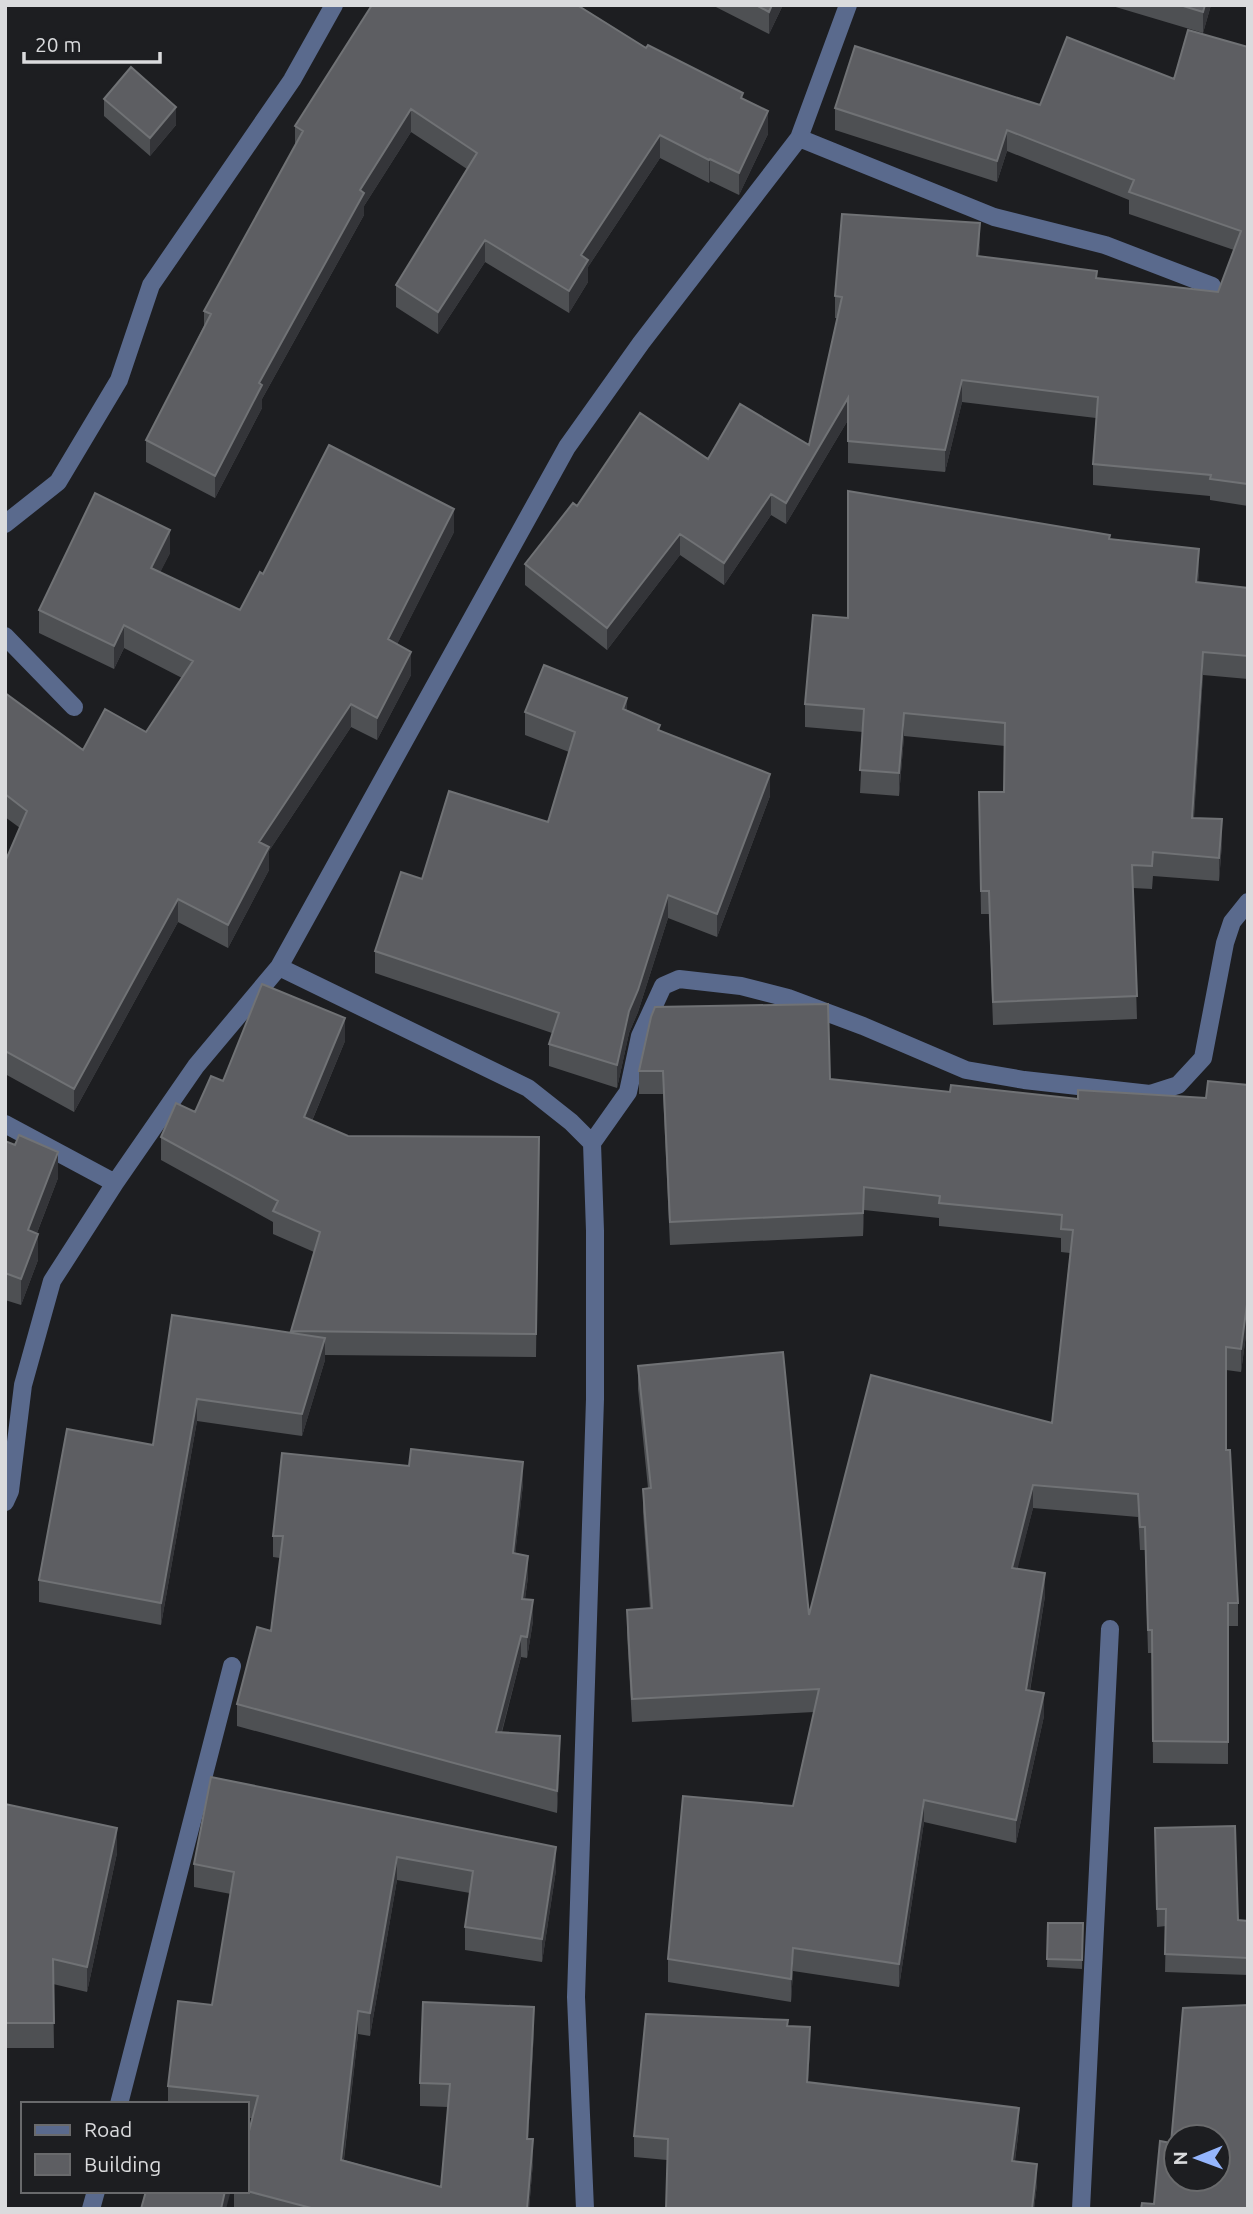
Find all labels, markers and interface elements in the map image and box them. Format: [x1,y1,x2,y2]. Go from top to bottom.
scale bar [24,21,161,65]
text: 20 m [35,32,82,56]
legend [21,2102,248,2193]
text: Road [84,2117,132,2141]
north arrow [1162,2123,1232,2193]
text: N [1169,2151,1191,2166]
text: Building [84,2152,161,2176]

